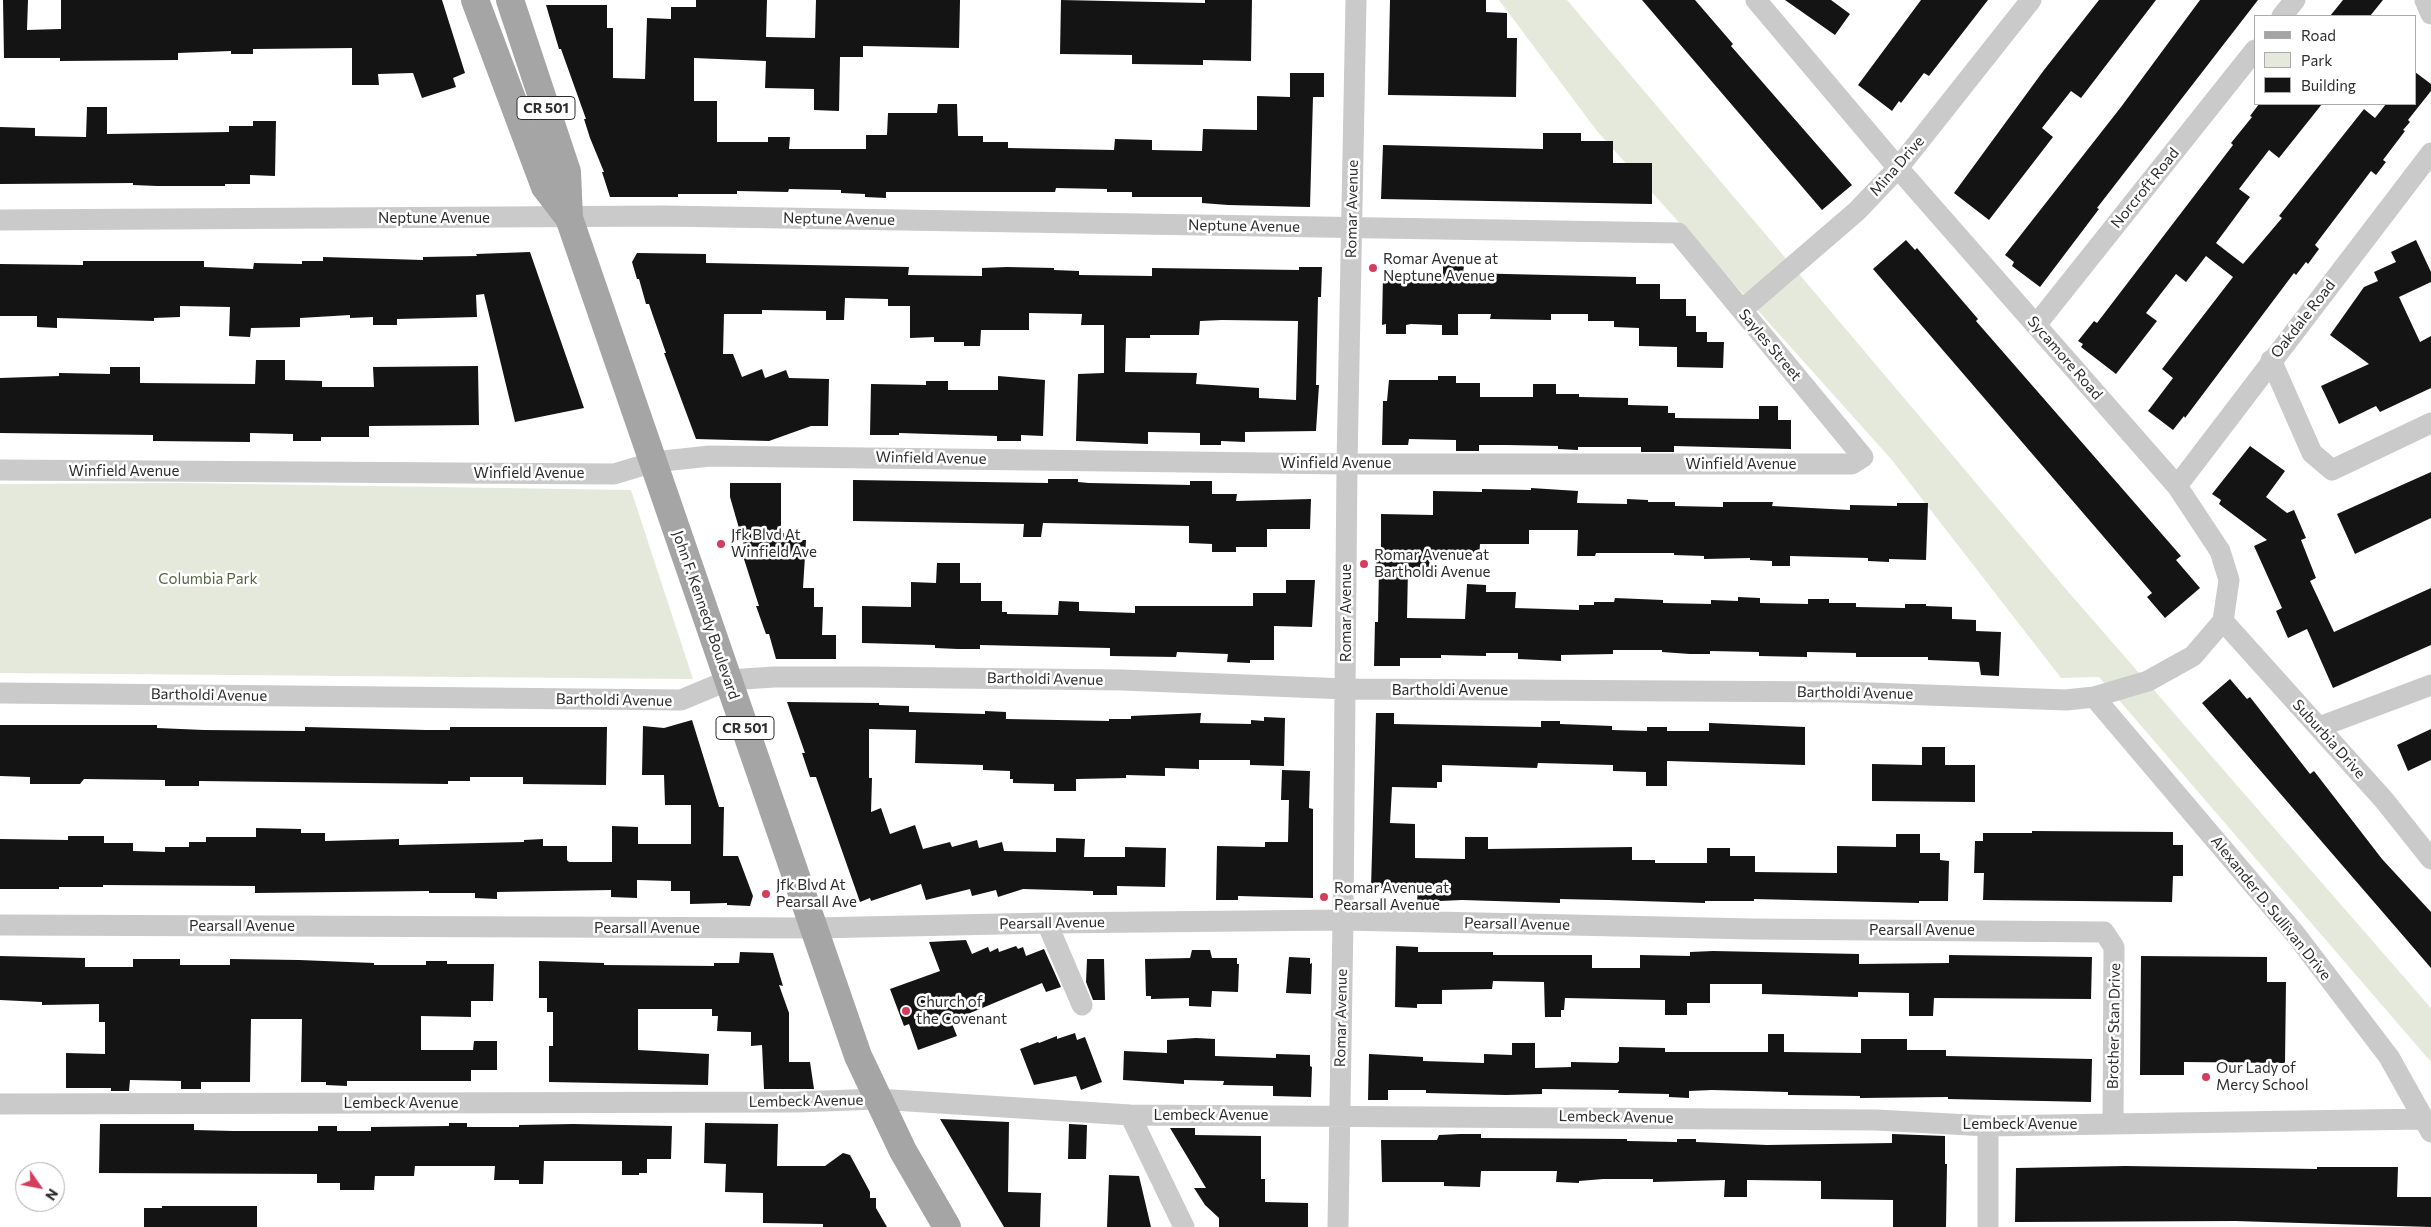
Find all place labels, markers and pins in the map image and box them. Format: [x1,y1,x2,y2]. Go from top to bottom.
place label: Romar Avenue at Neptune Avenue [1383,250,1498,285]
marker: Romar Avenue at Neptune Avenue [1367,262,1379,274]
place label: Jfk Blvd At Winfield Ave [731,526,817,561]
marker: Jfk Blvd At Winfield Ave [715,538,727,550]
place label: Romar Avenue at Bartholdi Avenue [1374,546,1490,581]
marker: Romar Avenue at Bartholdi Avenue [1358,558,1370,570]
place label: Jfk Blvd At Pearsall Ave [776,876,857,911]
place label: Romar Avenue at Pearsall Avenue [1334,879,1449,914]
marker: Jfk Blvd At Pearsall Ave [760,888,772,900]
marker: Romar Avenue at Pearsall Avenue [1318,891,1330,903]
place label: Church of the Covenant [916,993,1007,1028]
marker: Church of the Covenant [900,1005,912,1017]
place label: Our Lady of Mercy School [2216,1059,2309,1094]
marker: Our Lady of Mercy School [2200,1071,2212,1083]

